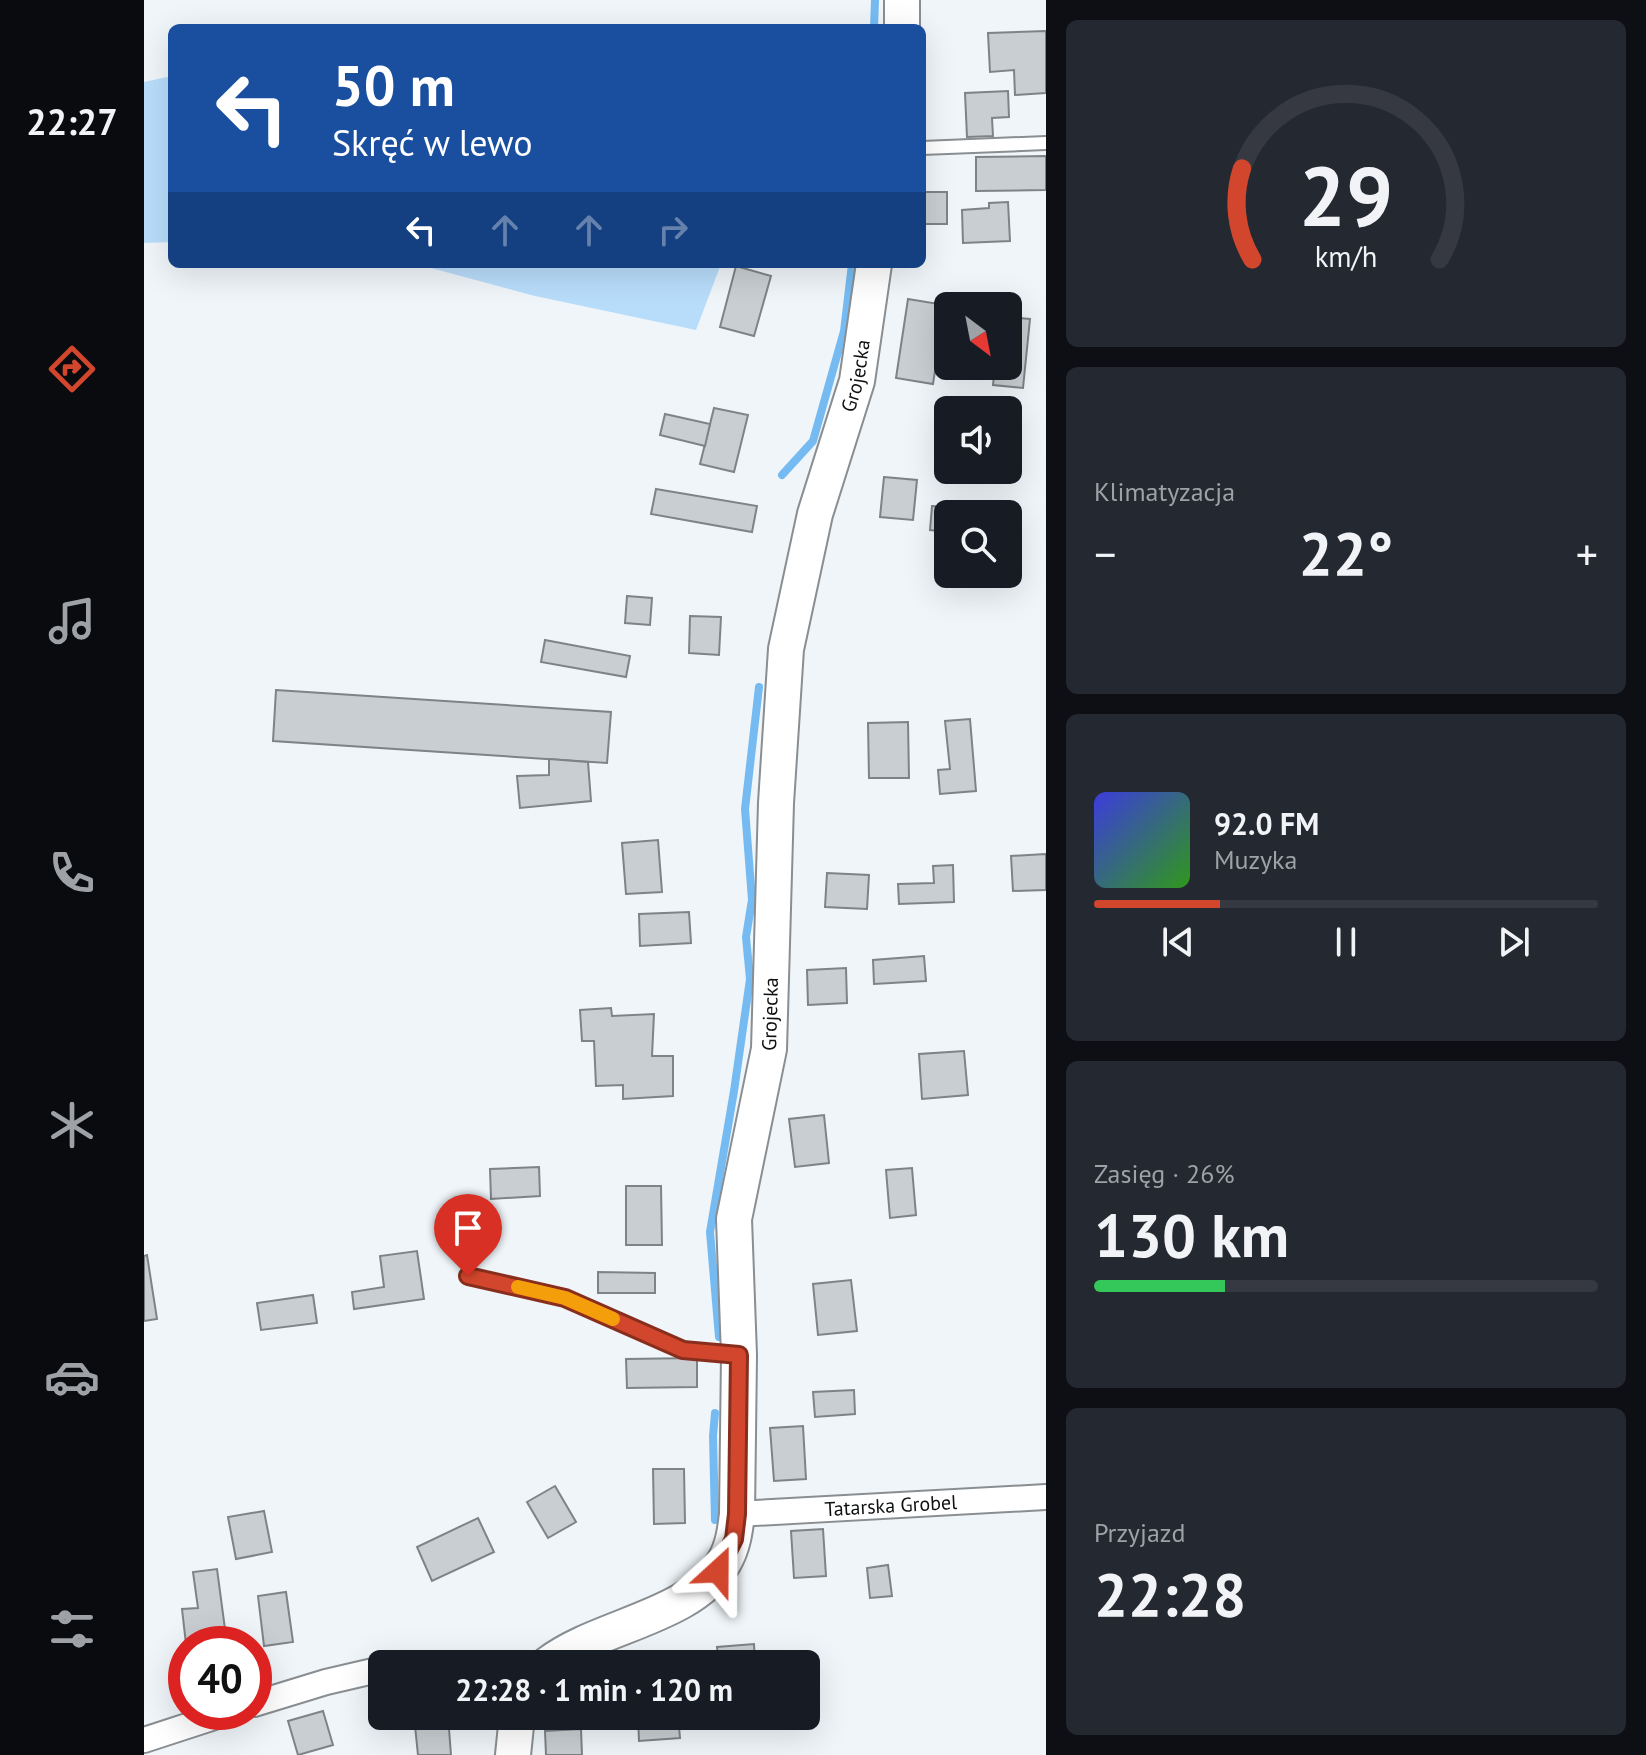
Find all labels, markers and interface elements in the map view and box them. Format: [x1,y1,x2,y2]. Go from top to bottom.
text: 50 m [332,49,455,121]
icon: left [200,56,304,160]
text: 22:27 [26,98,118,145]
text: Skręć w lewo [332,119,532,166]
text: 29 [1299,140,1393,248]
icon: left [399,208,443,252]
icon: ahead [483,208,527,252]
icon: ahead [567,208,611,252]
icon: right [651,208,695,252]
text: km/h [1315,238,1377,275]
north arrow [934,292,1022,380]
map controls [934,292,1022,588]
street label: Grojecka [835,338,876,415]
icon: directions [44,341,100,397]
button: sound [934,396,1022,484]
text: Klimatyzacja [1094,475,1235,508]
button: search [934,500,1022,588]
text: 22° [1299,514,1393,592]
text: − [1094,525,1116,582]
text: + [1576,525,1598,582]
icon: music [44,593,100,649]
text: 92.0 FM [1214,804,1319,843]
text: Muzyka [1214,843,1297,876]
icon: phone [44,845,100,901]
icon: previous [1156,920,1200,964]
icon: pause [1324,920,1368,964]
icon: next [1492,920,1536,964]
street label: Grojecka [756,977,784,1051]
icon: climate [44,1097,100,1153]
text: Zasięg · 26% [1094,1157,1235,1190]
pin [434,1194,502,1276]
text: 130 km [1094,1196,1289,1274]
icon: arrive [446,1206,490,1250]
icon: car [44,1349,100,1405]
street label: Tatarska Grobel [824,1489,958,1522]
text: Przyjazd [1094,1516,1185,1549]
position arrow [676,1529,760,1613]
text: 22:28 [1094,1555,1246,1633]
icon: filters [44,1601,100,1657]
speed limit sign: 40 [168,1626,272,1730]
text: 22:28 · 1 min · 120 m [455,1670,733,1709]

